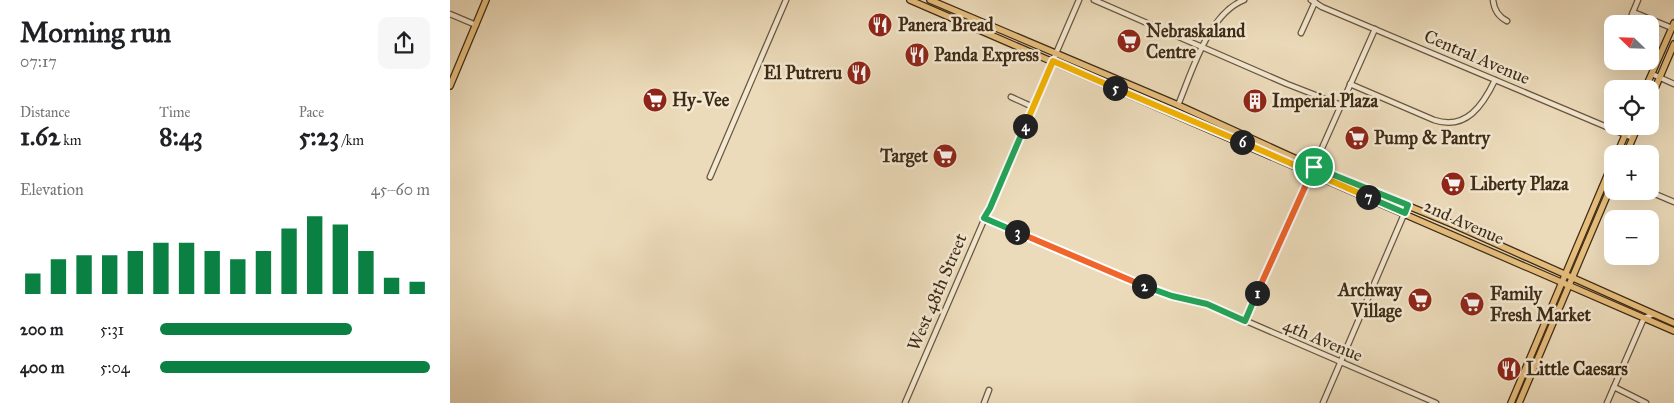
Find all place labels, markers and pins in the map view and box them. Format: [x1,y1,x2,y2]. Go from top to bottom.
restaurant icon: Panera Bread [867,12,893,38]
place label: Panera Bread [898,14,995,36]
place label: Nebraskaland Centre [1146,20,1246,63]
supermarket icon: Nebraskaland Centre [1116,28,1142,54]
restaurant icon: Panda Express [904,42,930,68]
place label: Panda Express [934,44,1039,67]
restaurant icon: El Putreru [846,60,872,86]
place label: El Putreru [764,62,842,84]
pin: 5 [1102,76,1128,100]
supermarket icon: Hy-Vee [642,87,668,113]
building icon: Imperial Plaza [1242,88,1268,114]
place label: Hy-Vee [672,89,730,112]
place label: Imperial Plaza [1272,90,1378,113]
pin: 4 [1012,114,1038,138]
supermarket icon: Pump & Pantry [1344,125,1370,151]
place label: Pump & Pantry [1374,127,1491,150]
pin: 6 [1230,130,1254,154]
supermarket icon: Target [932,143,958,169]
place label: Target [879,145,929,168]
pin [1293,146,1335,188]
supermarket icon: Liberty Plaza [1440,171,1466,197]
place label: Liberty Plaza [1470,173,1569,196]
pin: 7 [1356,184,1380,210]
pin: 3 [1004,220,1030,244]
pin: 2 [1132,274,1156,298]
place label: Archway Village [1337,279,1404,323]
pin: 1 [1244,280,1270,306]
place label: Family Fresh Market [1490,283,1591,326]
supermarket icon: Archway Village [1407,287,1433,313]
supermarket icon: Family Fresh Market [1459,291,1485,317]
restaurant icon: Little Caesars [1496,356,1522,382]
place label: Little Caesars [1526,358,1628,380]

